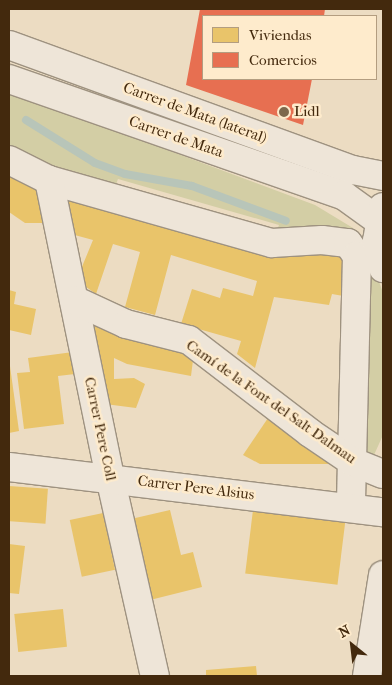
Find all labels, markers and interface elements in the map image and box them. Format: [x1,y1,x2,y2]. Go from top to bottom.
legend [202,15,377,80]
text: Viviendas [249,26,311,44]
text: Comercios [249,51,317,69]
street label: Carrer de Mata (lateral) [121,79,269,147]
place label: Lidl [294,103,320,121]
marker: Lidl [278,106,290,118]
street label: Carrer de Mata [127,112,225,162]
street label: Camí de la Font del Salt Dalmau [182,336,360,468]
street label: Carrer Pere Coll [80,375,120,483]
street label: Carrer Pere Alsius [137,472,255,504]
north arrow [327,620,377,670]
text: N [336,621,353,641]

